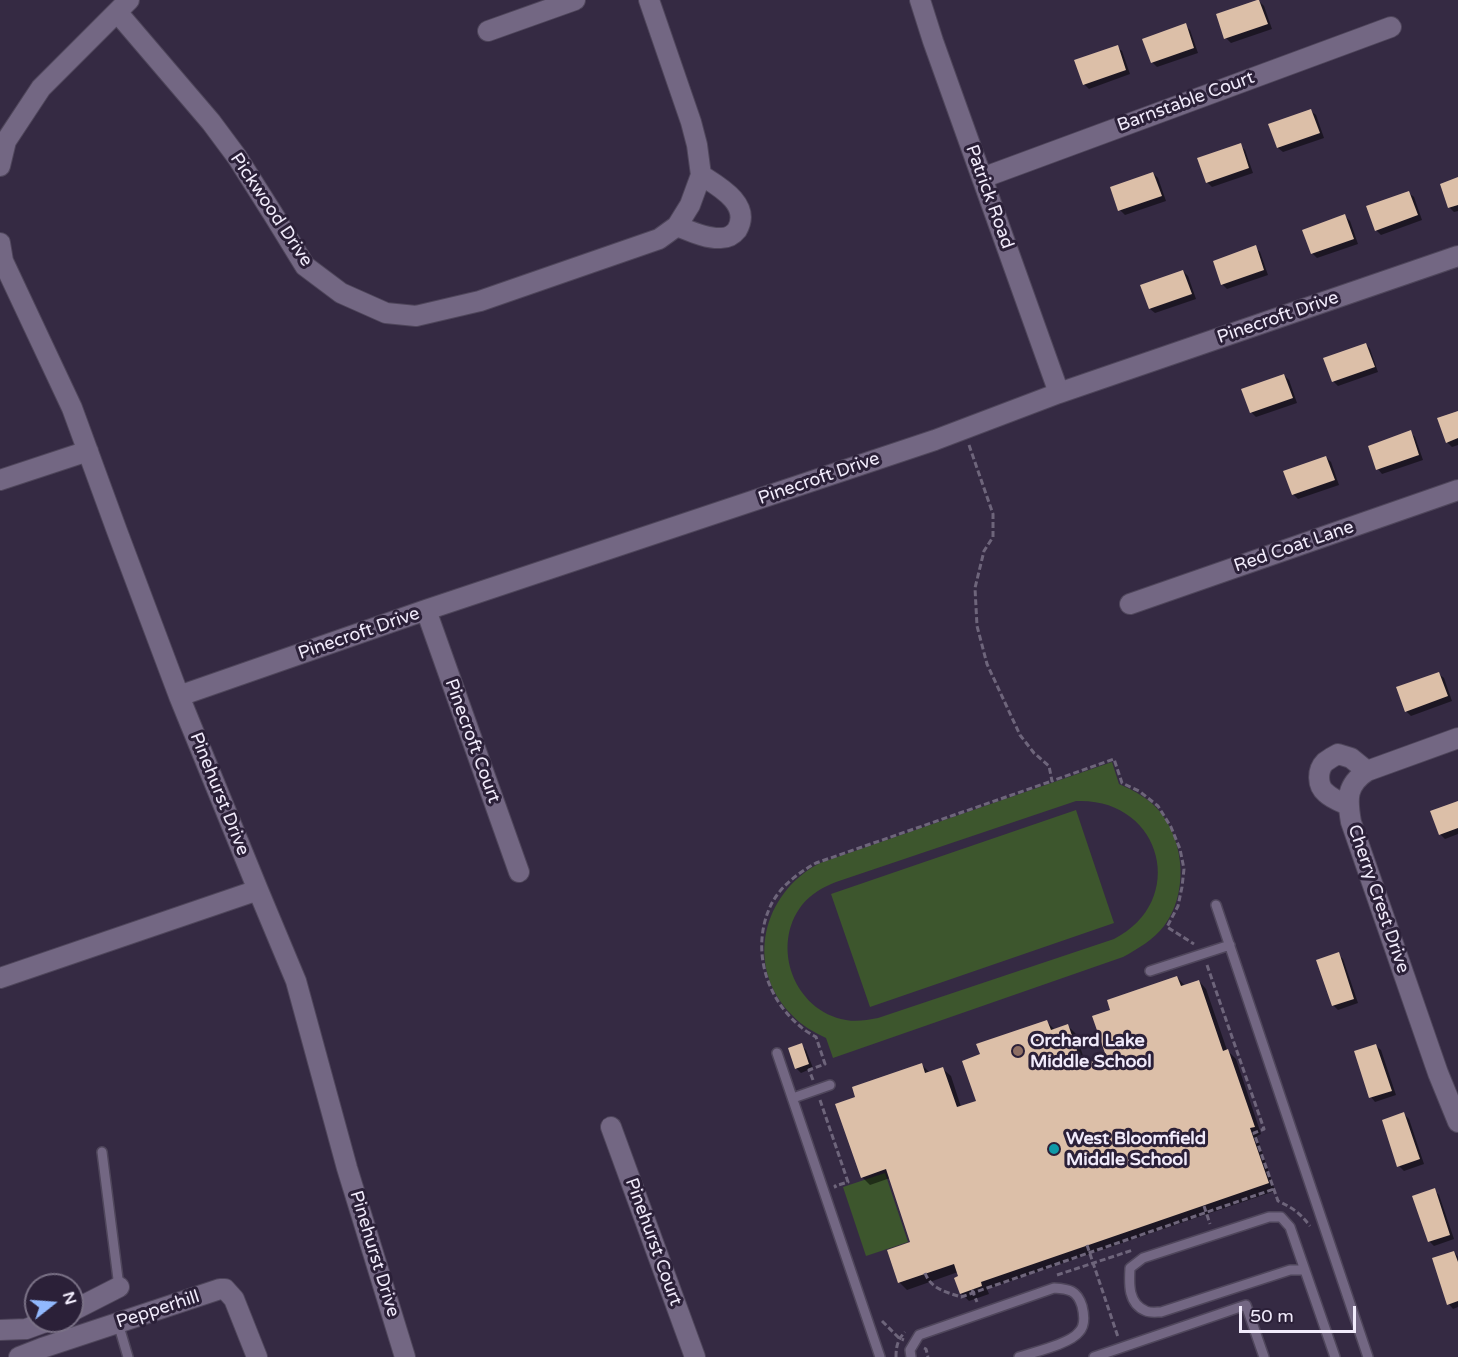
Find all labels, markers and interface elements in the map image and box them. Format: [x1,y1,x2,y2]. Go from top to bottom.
street label: Barnstable Court [1114,67,1258,137]
street label: Patrick Road [960,142,1018,252]
street label: Pickwood Drive [225,149,317,271]
street label: Pinecroft Drive [1214,287,1342,349]
street label: Pinecroft Drive [755,448,883,510]
street label: Red Coat Lane [1231,516,1357,578]
street label: Pinecroft Drive [295,603,423,665]
street label: Pinecroft Court [439,676,505,806]
street label: Pinehurst Drive [184,729,254,859]
street label: Cherry Crest Drive [1342,822,1414,976]
place label: Orchard Lake Middle School [1030,1030,1152,1072]
marker: Orchard Lake Middle School [1011,1044,1025,1058]
place label: West Bloomfield Middle School [1066,1128,1206,1170]
marker: West Bloomfield Middle School [1047,1142,1061,1156]
street label: Pinehurst Court [620,1175,686,1309]
street label: Pinehurst Drive [345,1188,403,1320]
north arrow [24,1273,84,1333]
street label: Pepperhill [114,1286,202,1334]
text: N [58,1289,81,1307]
scale bar [1242,1294,1359,1332]
text: 50 m [1250,1305,1294,1327]

